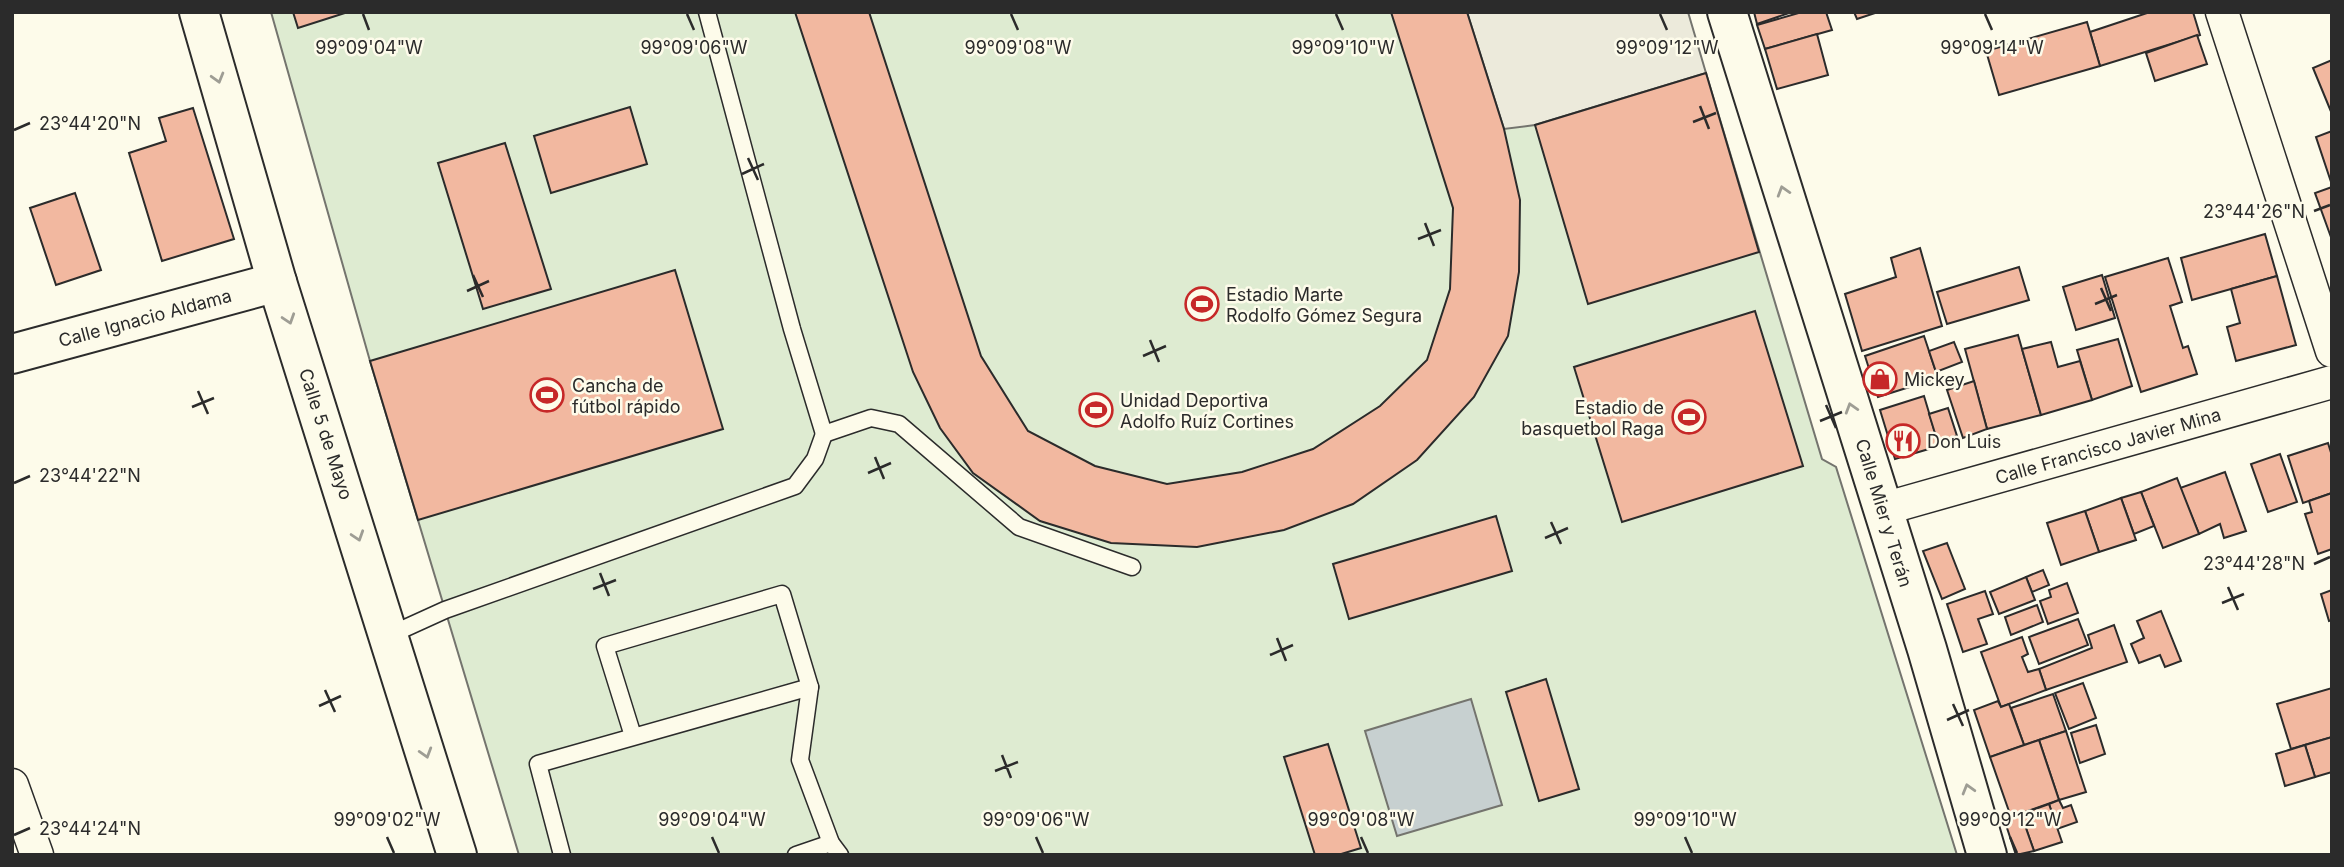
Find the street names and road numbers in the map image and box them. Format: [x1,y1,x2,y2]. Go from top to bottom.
street label: Calle Ignacio Aldama [56,285,234,351]
street label: Calle 5 de Mayo [295,366,357,502]
street label: Calle Francisco Javier Mina [1993,404,2223,488]
street label: Calle Mier y Terán [1851,436,1917,590]

